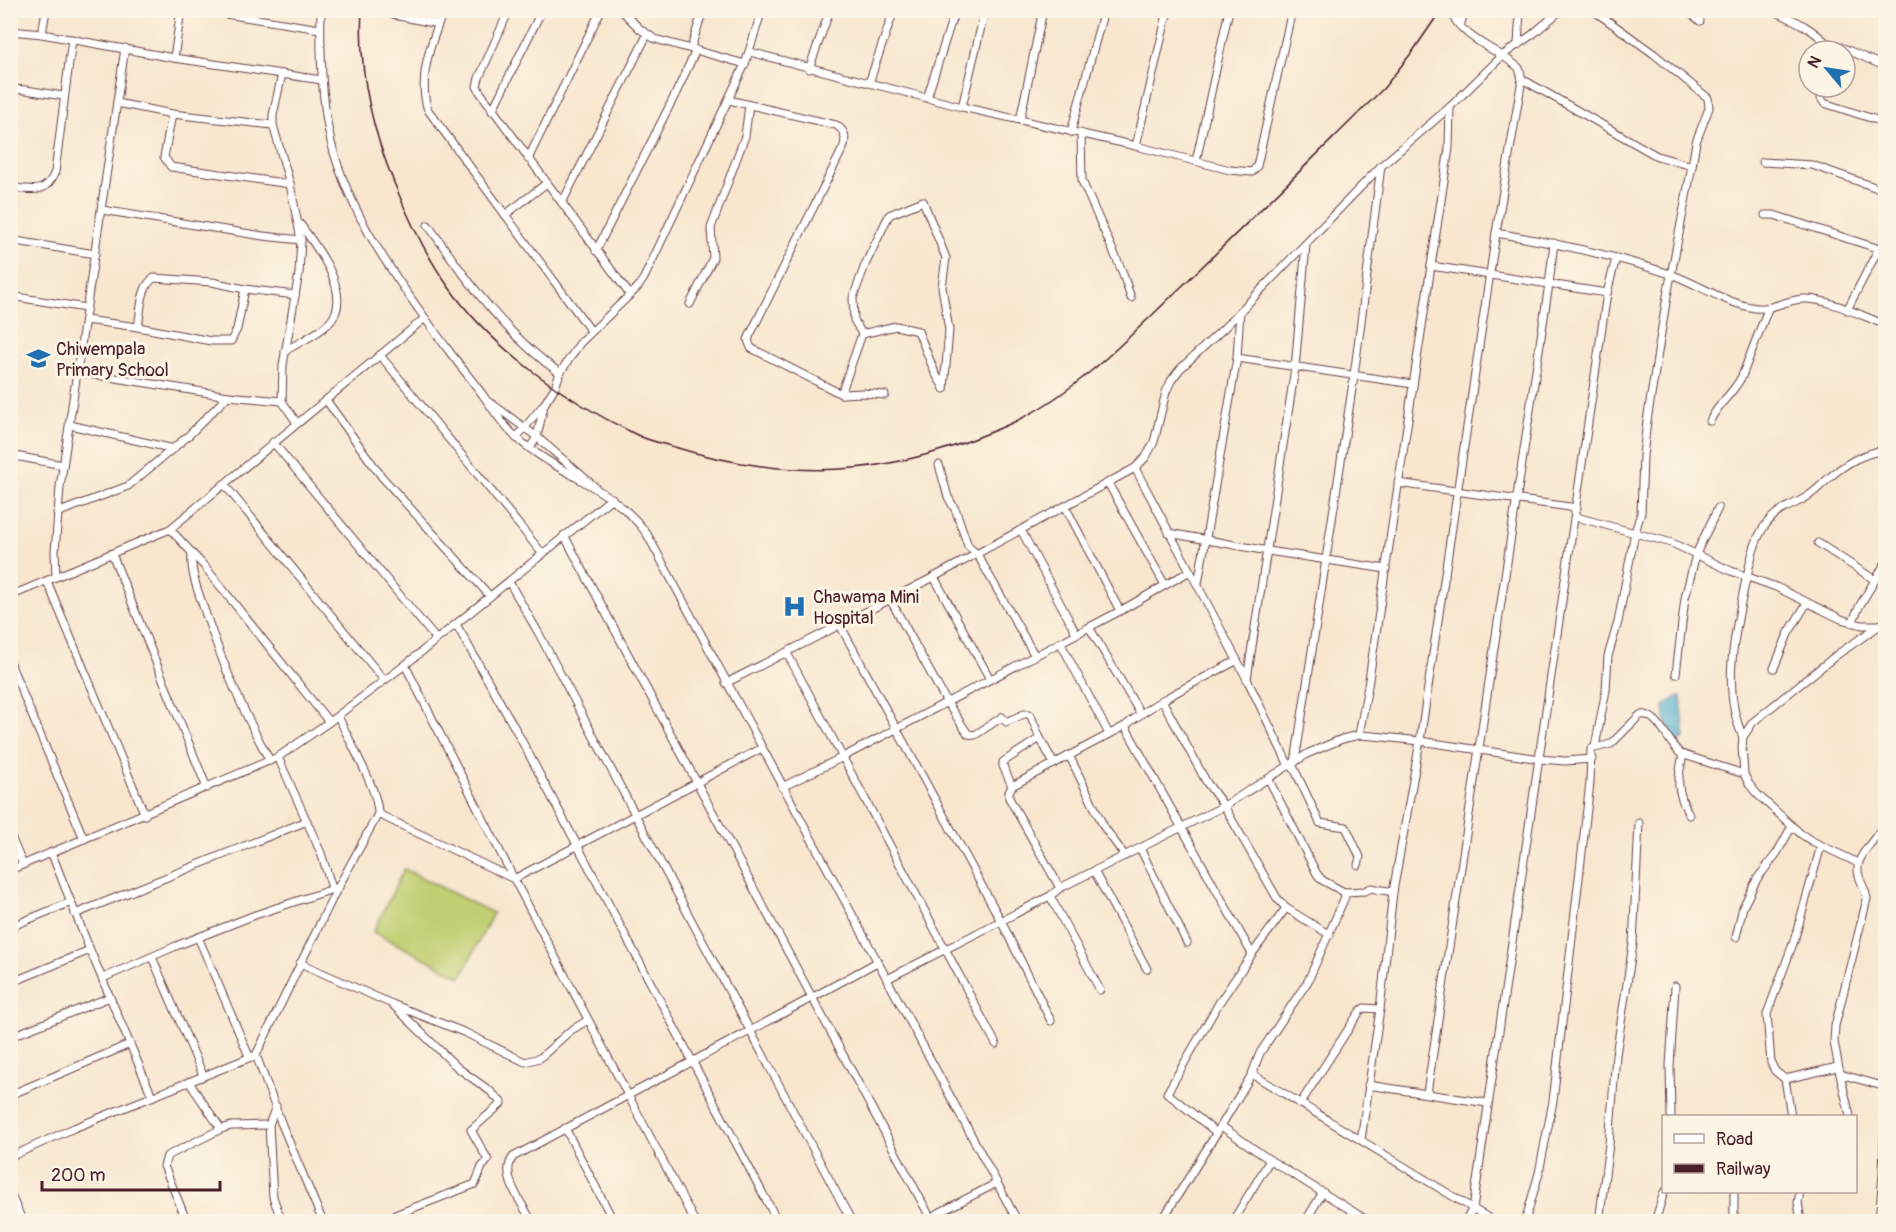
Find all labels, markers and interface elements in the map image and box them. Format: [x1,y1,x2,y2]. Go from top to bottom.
north arrow [1797,39,1857,99]
text: N [1803,52,1826,72]
place label: Chiwempala Primary School [56,338,169,382]
school or university icon: Chiwempala Primary School [25,346,51,372]
place label: Chawama Mini Hospital [813,586,919,630]
hospital icon: Chawama Mini Hospital [782,594,808,620]
legend [1662,1115,1857,1193]
text: Road [1716,1128,1753,1151]
scale bar [42,1154,220,1192]
text: Railway [1716,1158,1771,1181]
text: 200 m [51,1164,106,1187]

